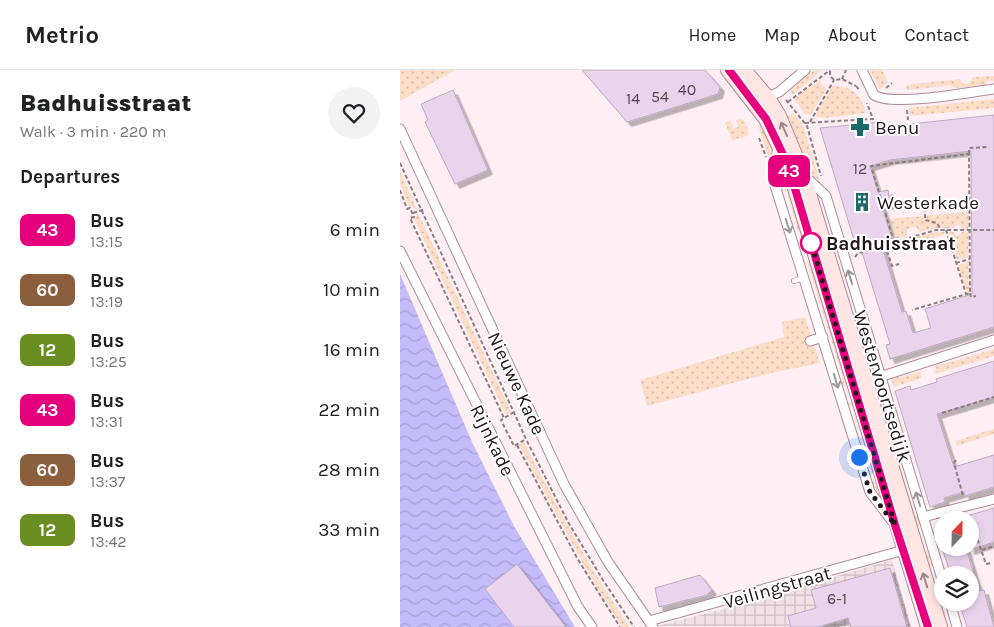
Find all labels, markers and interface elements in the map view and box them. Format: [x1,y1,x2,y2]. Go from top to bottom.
text: Metrio [25,21,99,49]
text: Home [688,24,736,46]
text: Map [764,24,800,46]
text: About [828,24,877,46]
text: Contact [905,24,969,46]
house number: 40 [678,80,696,99]
button: heart [328,87,380,139]
house number: 54 [651,87,669,106]
text: Badhuisstraat [20,89,191,117]
house number: 14 [626,89,640,108]
pharmacy icon: Benu [849,116,871,138]
place label: Benu [875,117,920,139]
text: Walk · 3 min · 220 m [20,122,166,141]
one-way arrow [779,122,789,137]
line badge: 43 [766,155,812,187]
house number: 12 [853,159,867,178]
text: 43 [778,160,800,182]
text: Departures [20,166,120,188]
building icon: Westerkade [851,191,873,213]
place label: Westerkade [877,192,979,214]
text: Bus [90,210,124,232]
one-way arrow [784,217,793,233]
text: 43 [37,219,58,241]
text: 6 min [330,219,380,241]
text: 13:15 [90,232,123,251]
marker: Badhuisstraat [800,232,822,254]
place label: Badhuisstraat [826,233,956,255]
one-way arrow [844,269,854,285]
text: Bus [90,270,124,292]
text: 60 [36,279,59,301]
text: 10 min [323,279,380,301]
text: 13:19 [90,292,123,311]
street label: Westervoortsedijk [848,308,916,465]
street label: Nieuwe Kade [483,328,550,438]
text: Bus [90,330,124,352]
text: 12 [39,339,56,361]
text: 16 min [323,339,380,361]
text: 13:25 [90,352,127,371]
one-way arrow [832,372,842,388]
text: Bus [90,390,124,412]
text: 43 [37,399,58,421]
text: 22 min [319,399,380,421]
street label: Rijnkade [465,401,519,480]
text: 13:31 [90,412,123,431]
your location [847,445,872,470]
text: Bus [90,450,124,472]
text: 60 [36,459,59,481]
text: 28 min [318,459,380,481]
text: 13:37 [90,472,125,491]
one-way arrow [912,491,922,507]
text: Bus [90,510,124,532]
north arrow [934,511,979,556]
map controls [934,511,979,611]
text: 12 [39,519,56,541]
text: 33 min [318,519,380,541]
text: 13:42 [90,532,127,551]
street label: Veilingstraat [721,562,834,614]
button: layers [934,566,979,611]
one-way arrow [920,573,930,589]
house number: 6-1 [827,589,847,608]

